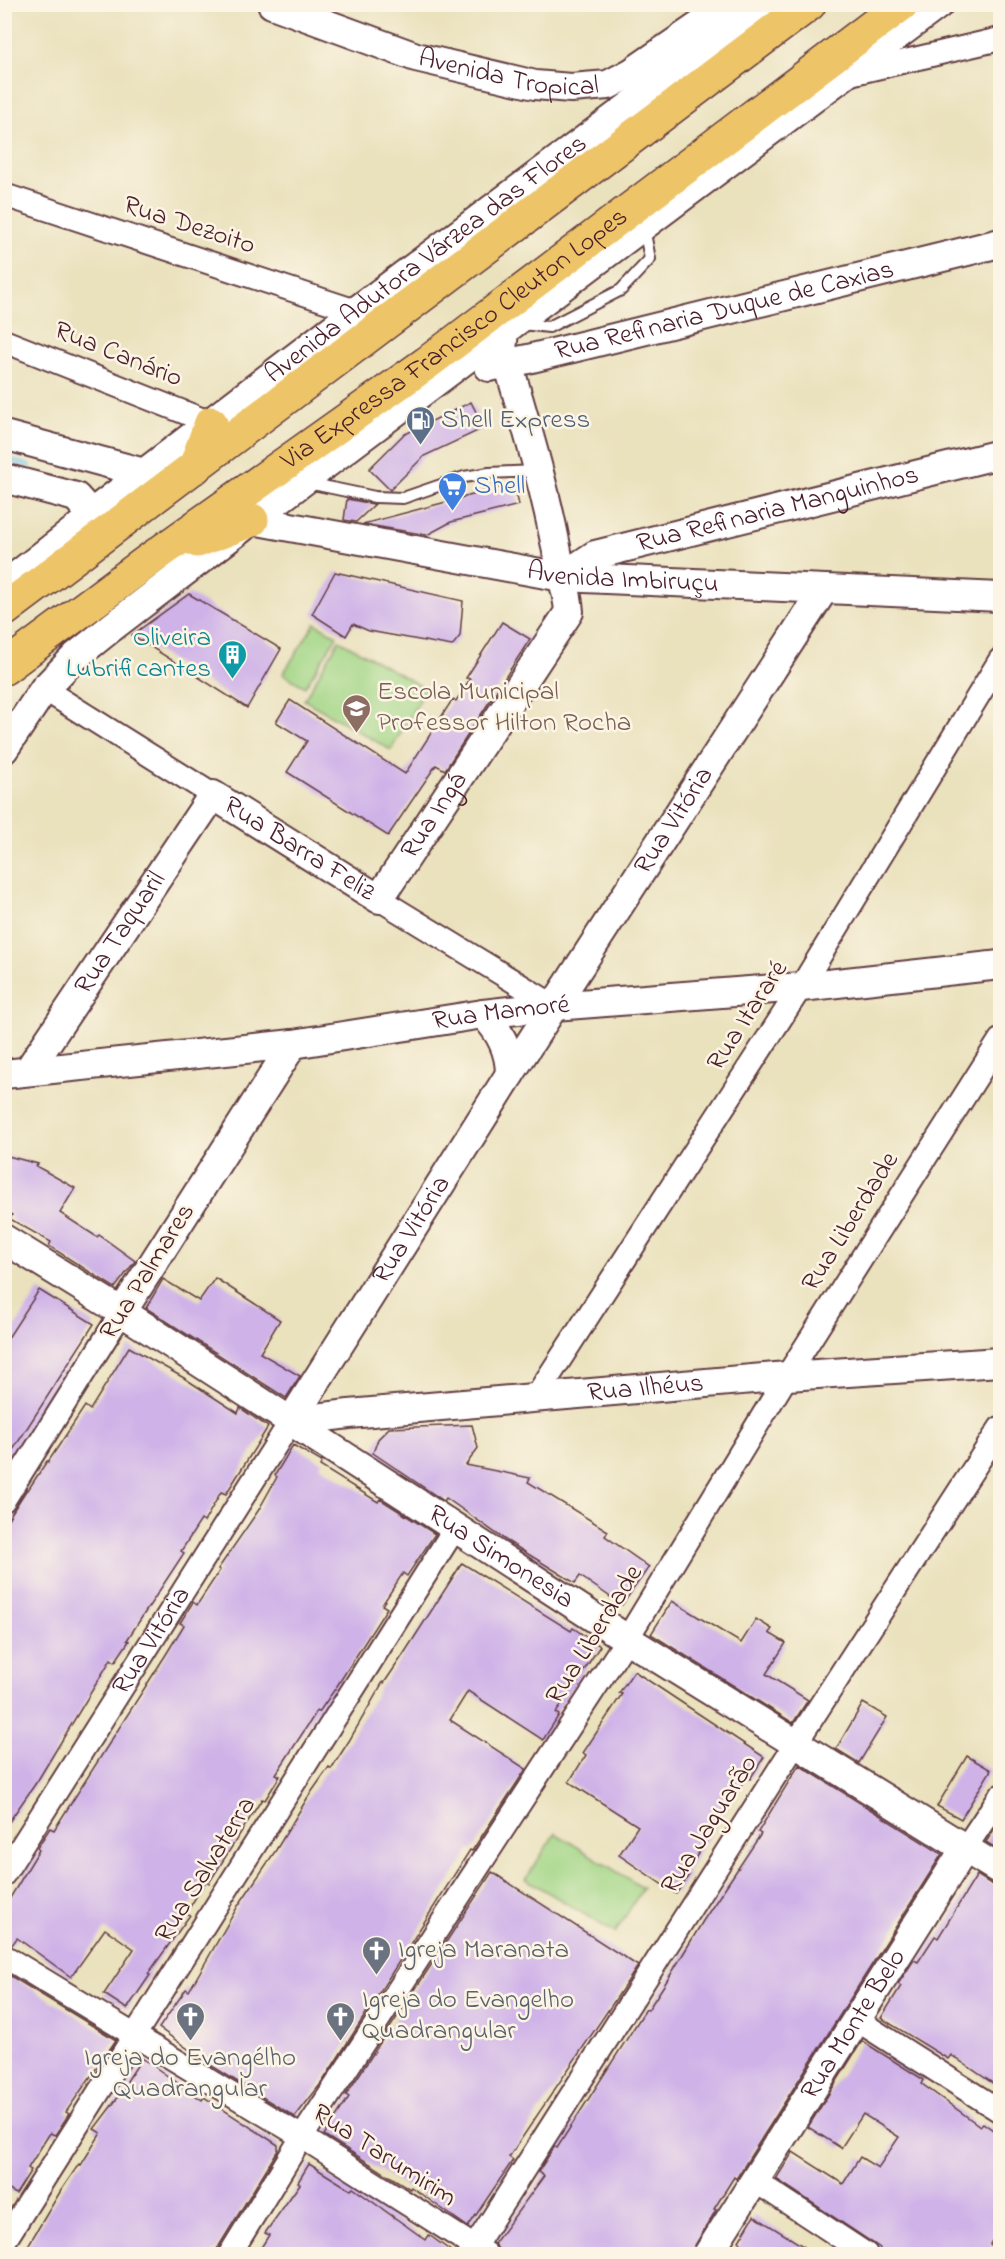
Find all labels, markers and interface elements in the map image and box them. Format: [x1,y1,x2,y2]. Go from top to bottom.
street label: Avenida Tropical [414,39,600,108]
street label: Avenida Adutora Várzea das Flores [257,125,596,393]
street label: Rua Dezoito [118,186,260,266]
street label: Via Expressa Francisco Cleuton Lopes [272,198,636,481]
street label: Rua Refinaria Duque de Caxias [551,250,898,371]
street label: Rua Canário [48,312,188,398]
place label: Shell Express [441,401,590,440]
fuel station icon: Shell Express [404,404,436,446]
street label: Rua Refinaria Manguinhos [633,456,923,563]
place label: Shell [474,467,525,506]
supermarket icon: Shell [437,470,469,512]
street label: Avenida Imbiruçu [524,551,720,604]
place label: Oliveira Lubrificantes [66,619,211,689]
building icon: Oliveira Lubrificantes [216,638,248,680]
place label: Escola Municipal Professor Hilton Rocha [377,673,631,743]
school or university icon: Escola Municipal Professor Hilton Rocha [340,692,372,734]
street label: Rua Vitória [625,759,723,882]
street label: Rua Ingá [391,764,477,867]
street label: Rua Barra Feliz [216,787,383,912]
street label: Rua Taquaril [65,864,176,1002]
street label: Rua Itararé [698,952,799,1079]
street label: Rua Mamoré [430,985,572,1041]
street label: Rua Liberdade [793,1144,910,1299]
street label: Rua Vitória [363,1168,461,1292]
street label: Rua Palmares [91,1196,205,1348]
street label: Rua Ilhéus [586,1364,705,1413]
street label: Rua Simonesia [420,1495,582,1619]
street label: Rua Liberdade [537,1557,654,1712]
street label: Rua Vitória [103,1579,201,1703]
street label: Rua Jaguarão [652,1748,768,1902]
street label: Rua Salvaterra [146,1789,266,1951]
place label: Igreja Maranata [398,1931,569,1970]
church icon: Igreja Maranata [361,1934,393,1976]
street label: Rua Monte Belo [791,1941,916,2107]
place label: Igreja do Evangelho Quadrangular [362,1981,574,2051]
church icon: Igreja do Evangélho Quadrangular [174,2000,206,2042]
church icon: Igreja do Evangelho Quadrangular [325,2000,357,2042]
place label: Igreja do Evangélho Quadrangular [84,2039,296,2109]
street label: Rua Tarumirim [304,2095,464,2217]

